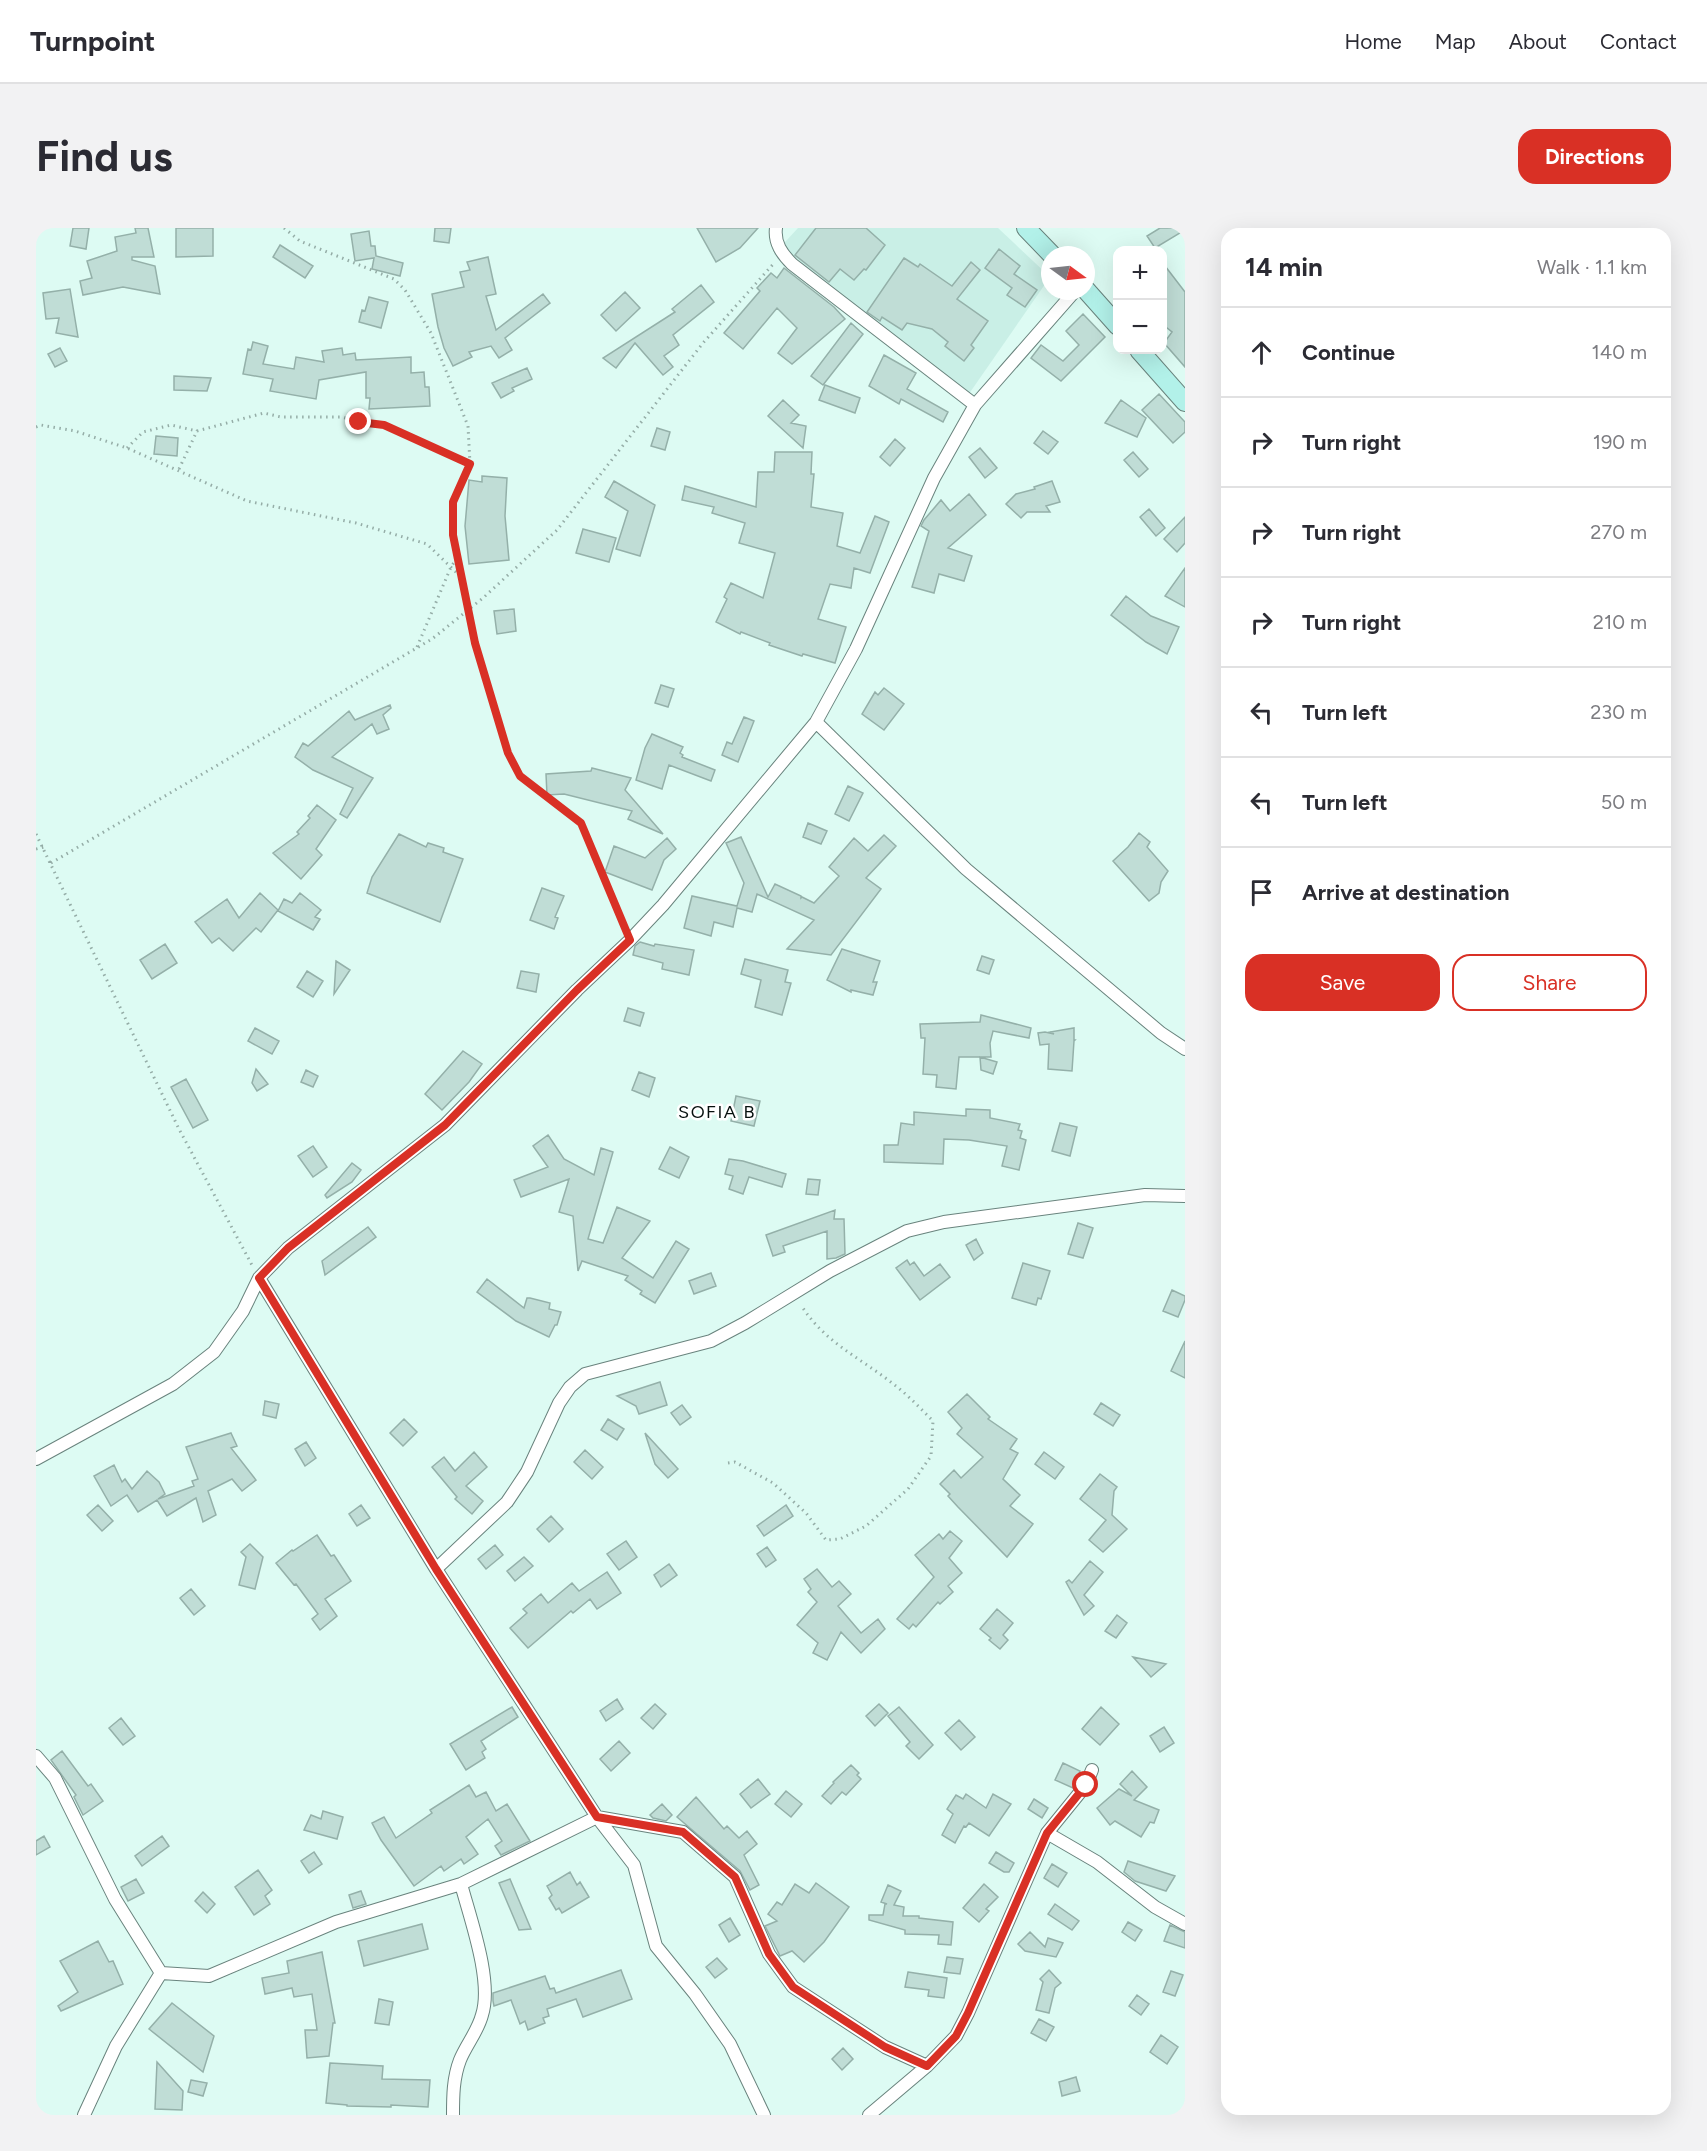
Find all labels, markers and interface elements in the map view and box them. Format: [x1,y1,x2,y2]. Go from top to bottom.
text: Turnpoint [30,24,155,58]
text: Home [1345,29,1402,54]
text: Map [1435,29,1476,54]
text: About [1509,29,1567,54]
text: Contact [1600,29,1677,54]
button: Directions [1518,129,1671,184]
text: Find us [36,131,173,182]
north arrow [1041,246,1095,300]
map controls [1113,246,1167,354]
button: + [1113,246,1167,300]
text: 14 min [1245,251,1323,283]
text: Walk · 1.1 km [1537,255,1647,279]
button: − [1113,300,1167,354]
icon: ahead [1245,336,1278,369]
text: Continue [1302,339,1395,366]
text: 140 m [1592,340,1647,364]
route end [345,408,371,434]
icon: right [1245,426,1278,459]
text: Turn right [1302,429,1401,456]
text: 190 m [1593,430,1647,454]
icon: right [1245,516,1278,549]
text: Turn right [1302,519,1401,546]
text: 270 m [1590,520,1647,544]
icon: right [1245,606,1278,639]
text: Turn right [1302,609,1401,636]
text: 210 m [1593,610,1647,634]
icon: left [1245,696,1278,729]
text: Turn left [1302,699,1388,726]
text: 230 m [1590,700,1647,724]
icon: left [1245,786,1278,819]
text: Turn left [1302,789,1388,816]
text: 50 m [1601,790,1647,814]
icon: arrive [1245,876,1278,909]
text: Arrive at destination [1302,879,1510,906]
button: Save [1245,954,1440,1011]
button: Share [1452,954,1647,1011]
district label: SOFIA B [678,1101,756,1123]
route start [1072,1771,1098,1797]

